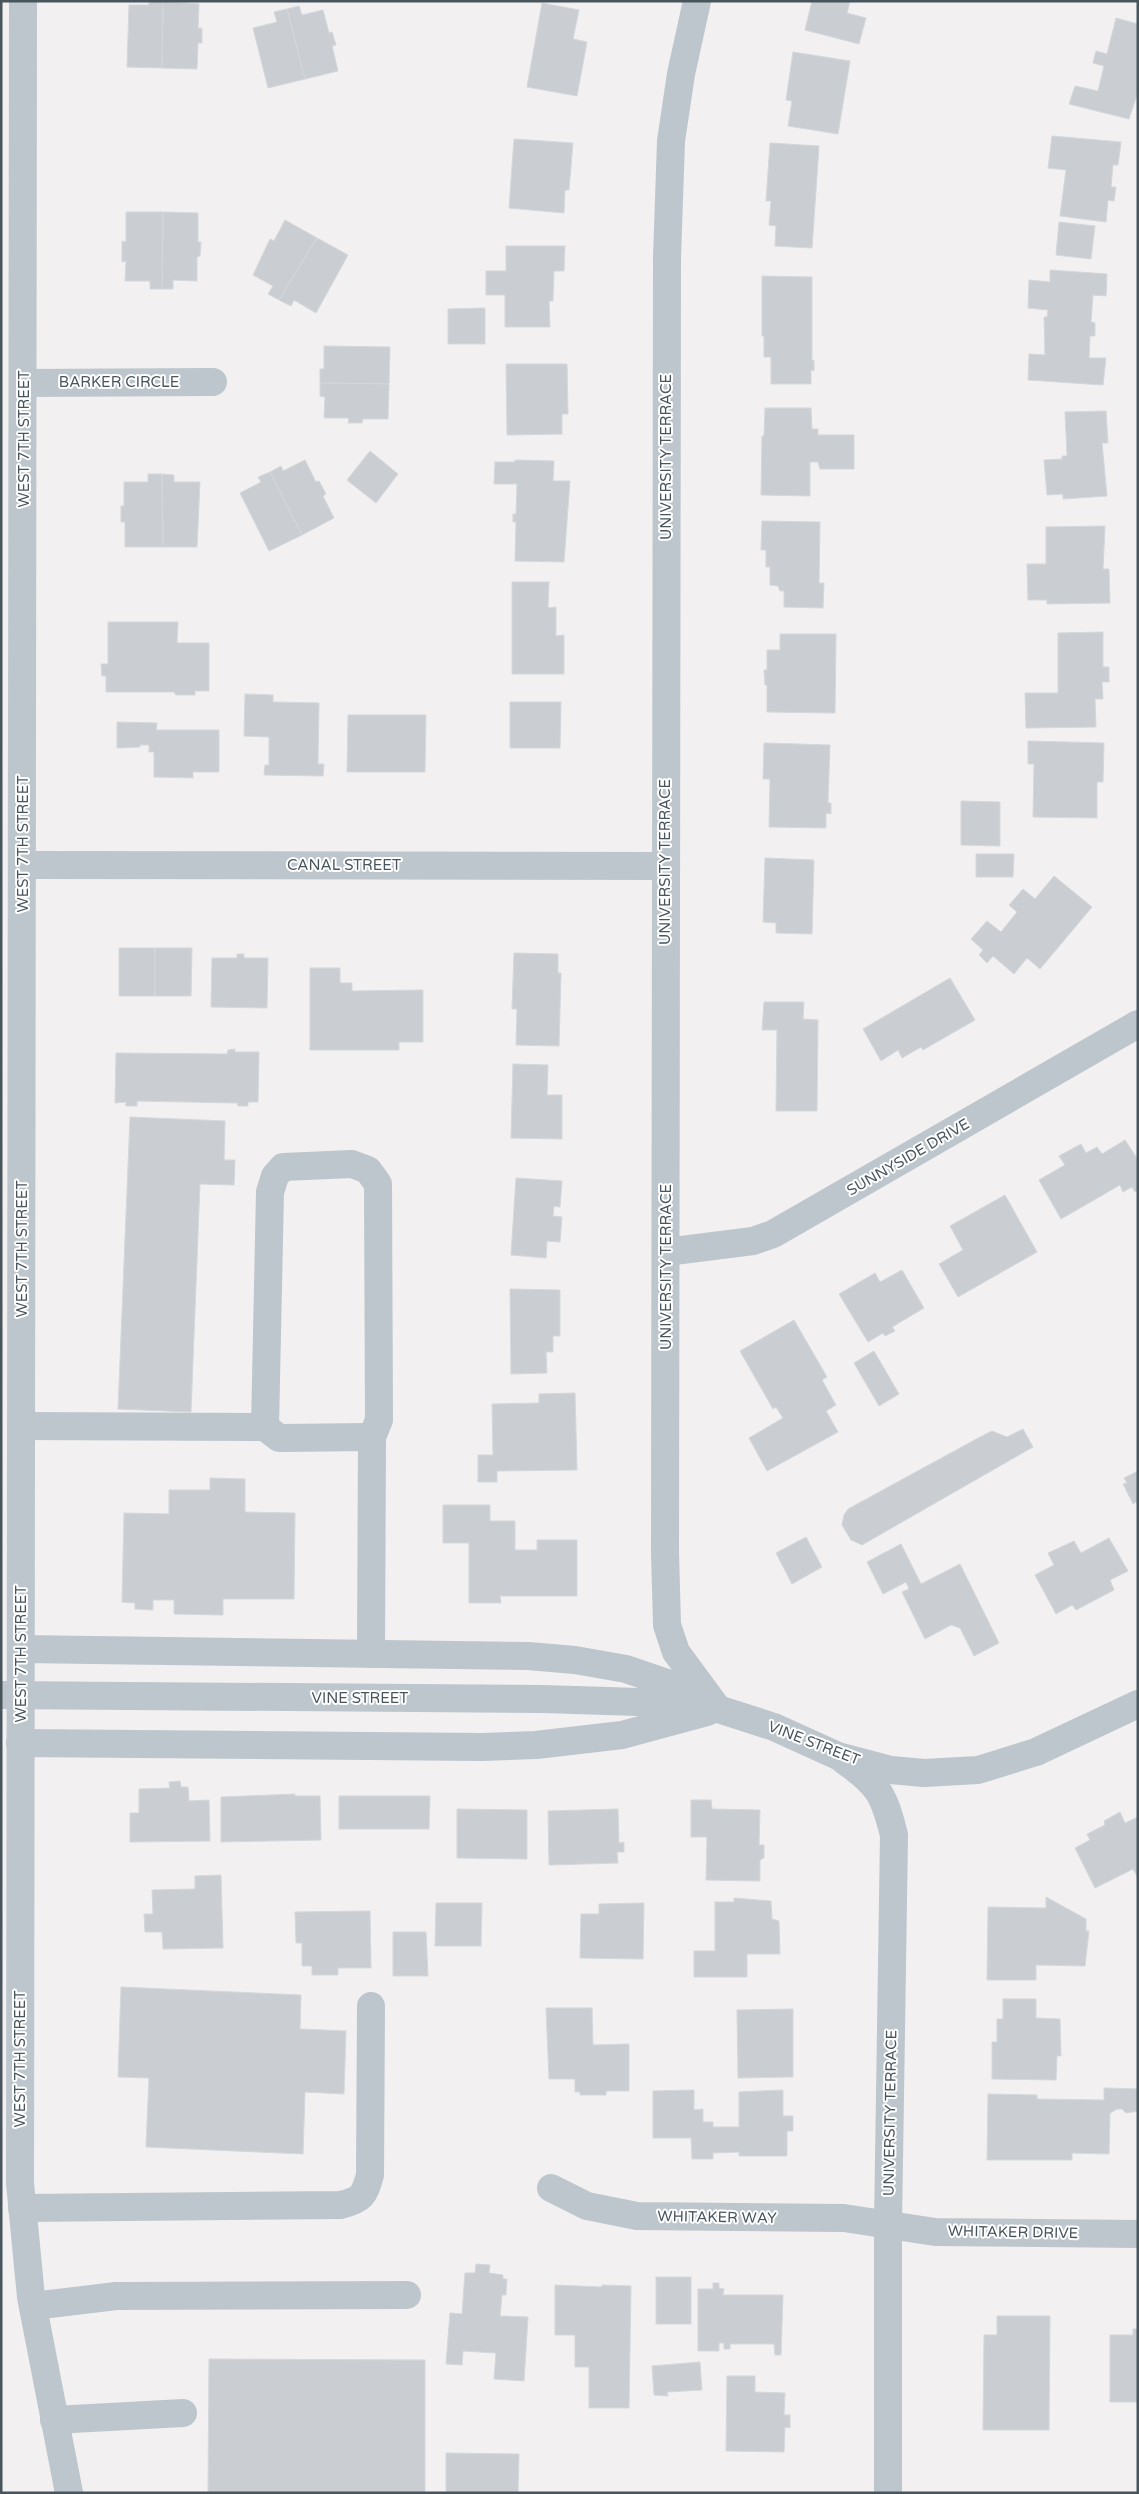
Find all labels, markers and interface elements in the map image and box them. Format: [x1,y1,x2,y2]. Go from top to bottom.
street label: WEST 7TH STREET [15,370,33,508]
street label: BARKER CIRCLE [59,373,179,391]
street label: UNIVERSITY TERRACE [657,374,675,540]
street label: WEST 7TH STREET [14,775,32,913]
street label: UNIVERSITY TERRACE [656,779,674,945]
street label: CANAL STREET [287,856,401,874]
street label: SUNNYSIDE DRIVE [843,1115,973,1199]
street label: WEST 7TH STREET [13,1180,31,1318]
street label: UNIVERSITY TERRACE [657,1184,675,1350]
street label: WEST 7TH STREET [12,1585,30,1723]
street label: VINE STREET [312,1689,408,1707]
street label: VINE STREET [766,1717,862,1769]
street label: WEST 7TH STREET [11,1990,29,2128]
street label: UNIVERSITY TERRACE [880,2030,900,2196]
street label: WHITAKER WAY [657,2207,777,2227]
street label: WHITAKER DRIVE [948,2222,1078,2242]

